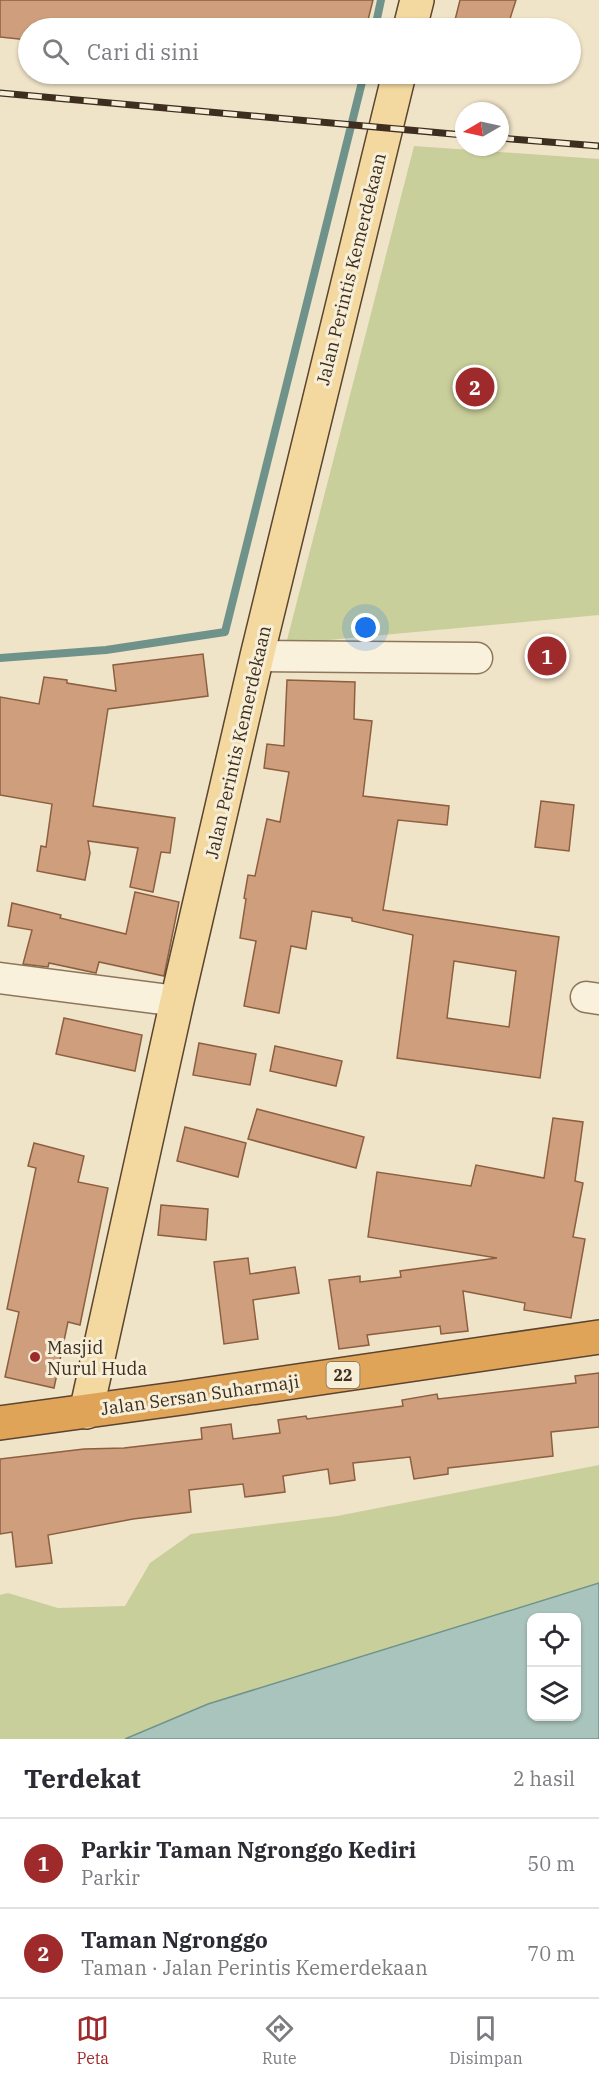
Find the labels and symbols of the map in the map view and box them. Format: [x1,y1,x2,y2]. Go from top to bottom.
north arrow [455,102,509,156]
street label: Jalan Perintis Kemerdekaan [311,151,391,387]
pin: 2 [456,364,494,410]
your location [351,613,380,642]
street label: Jalan Perintis Kemerdekaan [200,623,276,861]
pin: 1 [528,634,566,678]
place label: Masjid Nurul Huda [47,1336,147,1380]
marker: Masjid Nurul Huda [28,1350,42,1364]
road number: 22 [326,1362,360,1388]
street label: Jalan Sersan Suharmaji [99,1370,301,1420]

